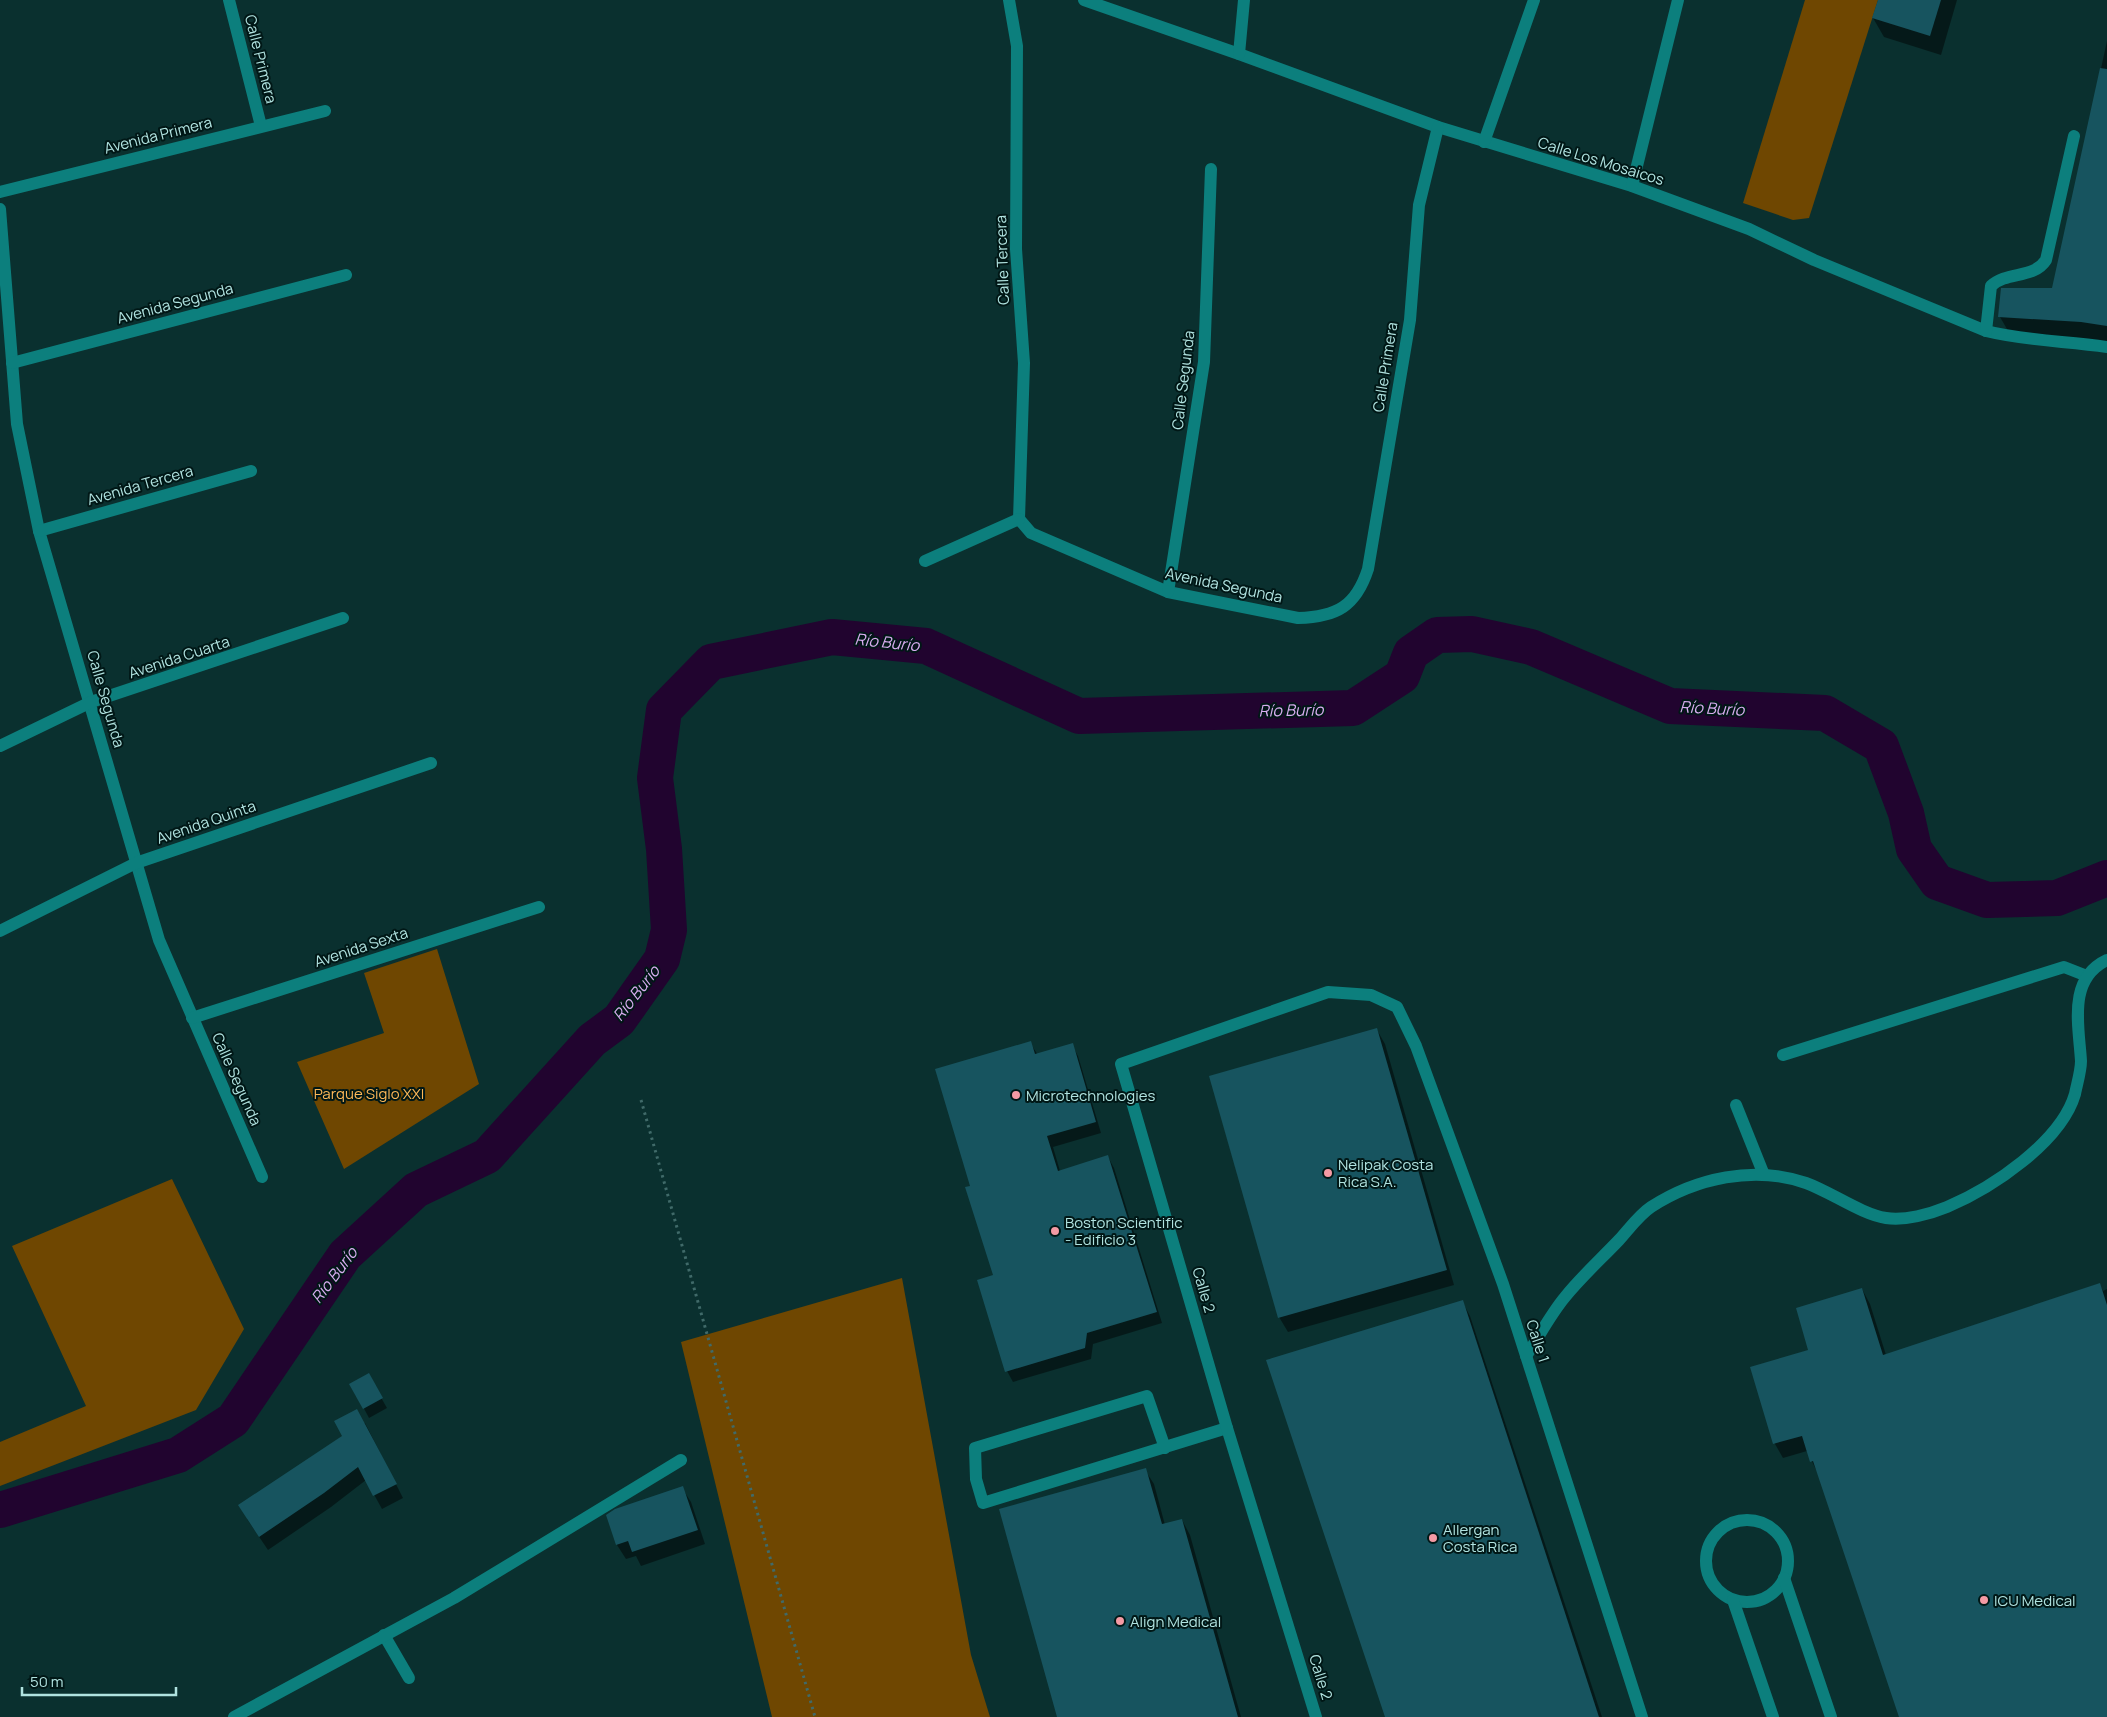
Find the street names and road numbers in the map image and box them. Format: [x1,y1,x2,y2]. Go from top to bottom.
street label: Calle Primera [240,12,282,106]
street label: Avenida Primera [102,111,214,159]
street label: Calle Los Mosaicos [1535,132,1667,190]
street label: Calle Tercera [990,215,1014,305]
street label: Avenida Segunda [115,277,235,329]
street label: Calle Primera [1368,321,1402,413]
street label: Calle Segunda [1167,329,1199,431]
street label: Avenida Tercera [84,460,196,510]
street label: Avenida Segunda [1163,562,1285,608]
street label: Avenida Cuarta [126,631,232,683]
street label: Calle Segunda [82,648,130,750]
street label: Avenida Quinta [153,795,259,849]
street label: Avenida Sexta [311,922,411,972]
street label: Calle Segunda [207,1029,267,1129]
street label: Calle 2 [1188,1265,1220,1315]
street label: Calle 1 [1521,1317,1555,1365]
street label: Calle 2 [1304,1652,1338,1702]

